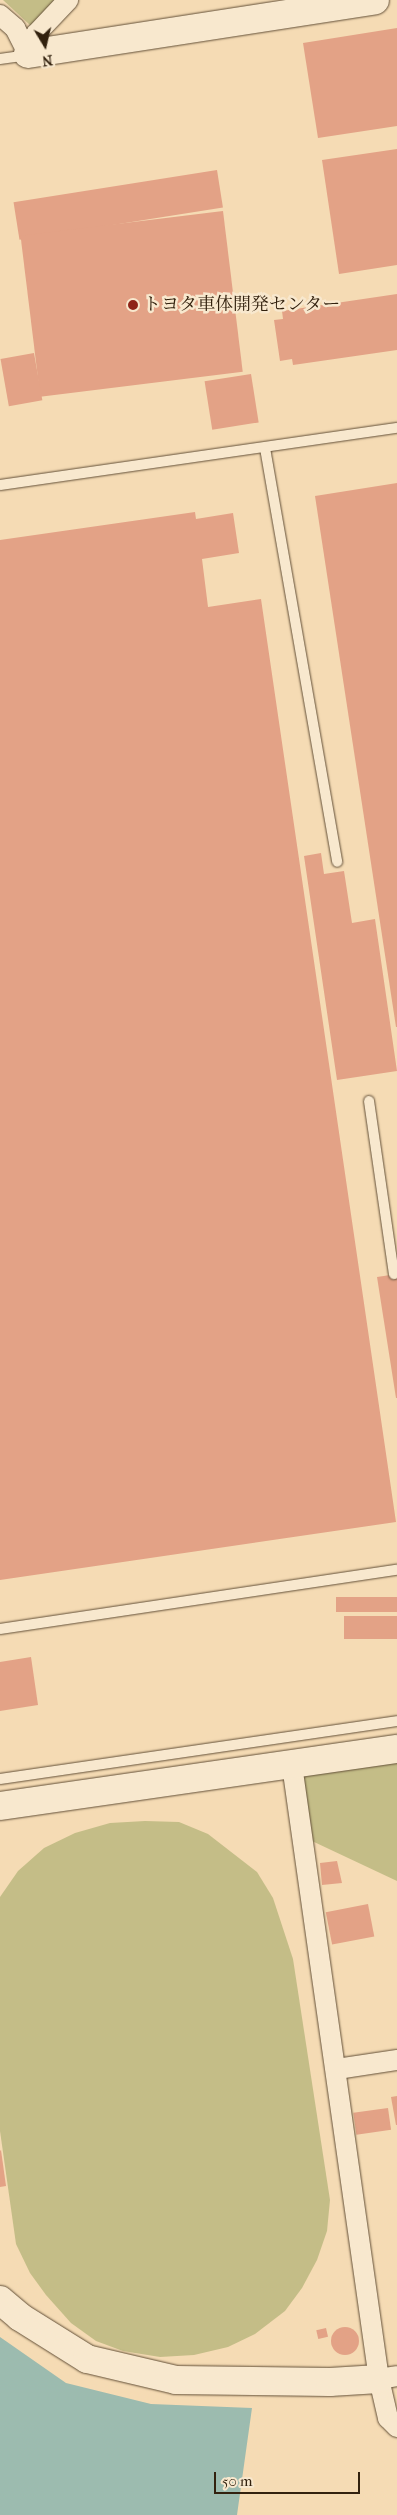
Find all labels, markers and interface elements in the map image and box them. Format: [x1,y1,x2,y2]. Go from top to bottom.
north arrow [20,20,70,70]
text: N [41,51,54,70]
place label: トヨタ車体開発センター [143,294,341,316]
marker: トヨタ車体開発センター [127,299,139,311]
scale bar [217,2462,363,2494]
text: 50 m [222,2472,252,2490]

